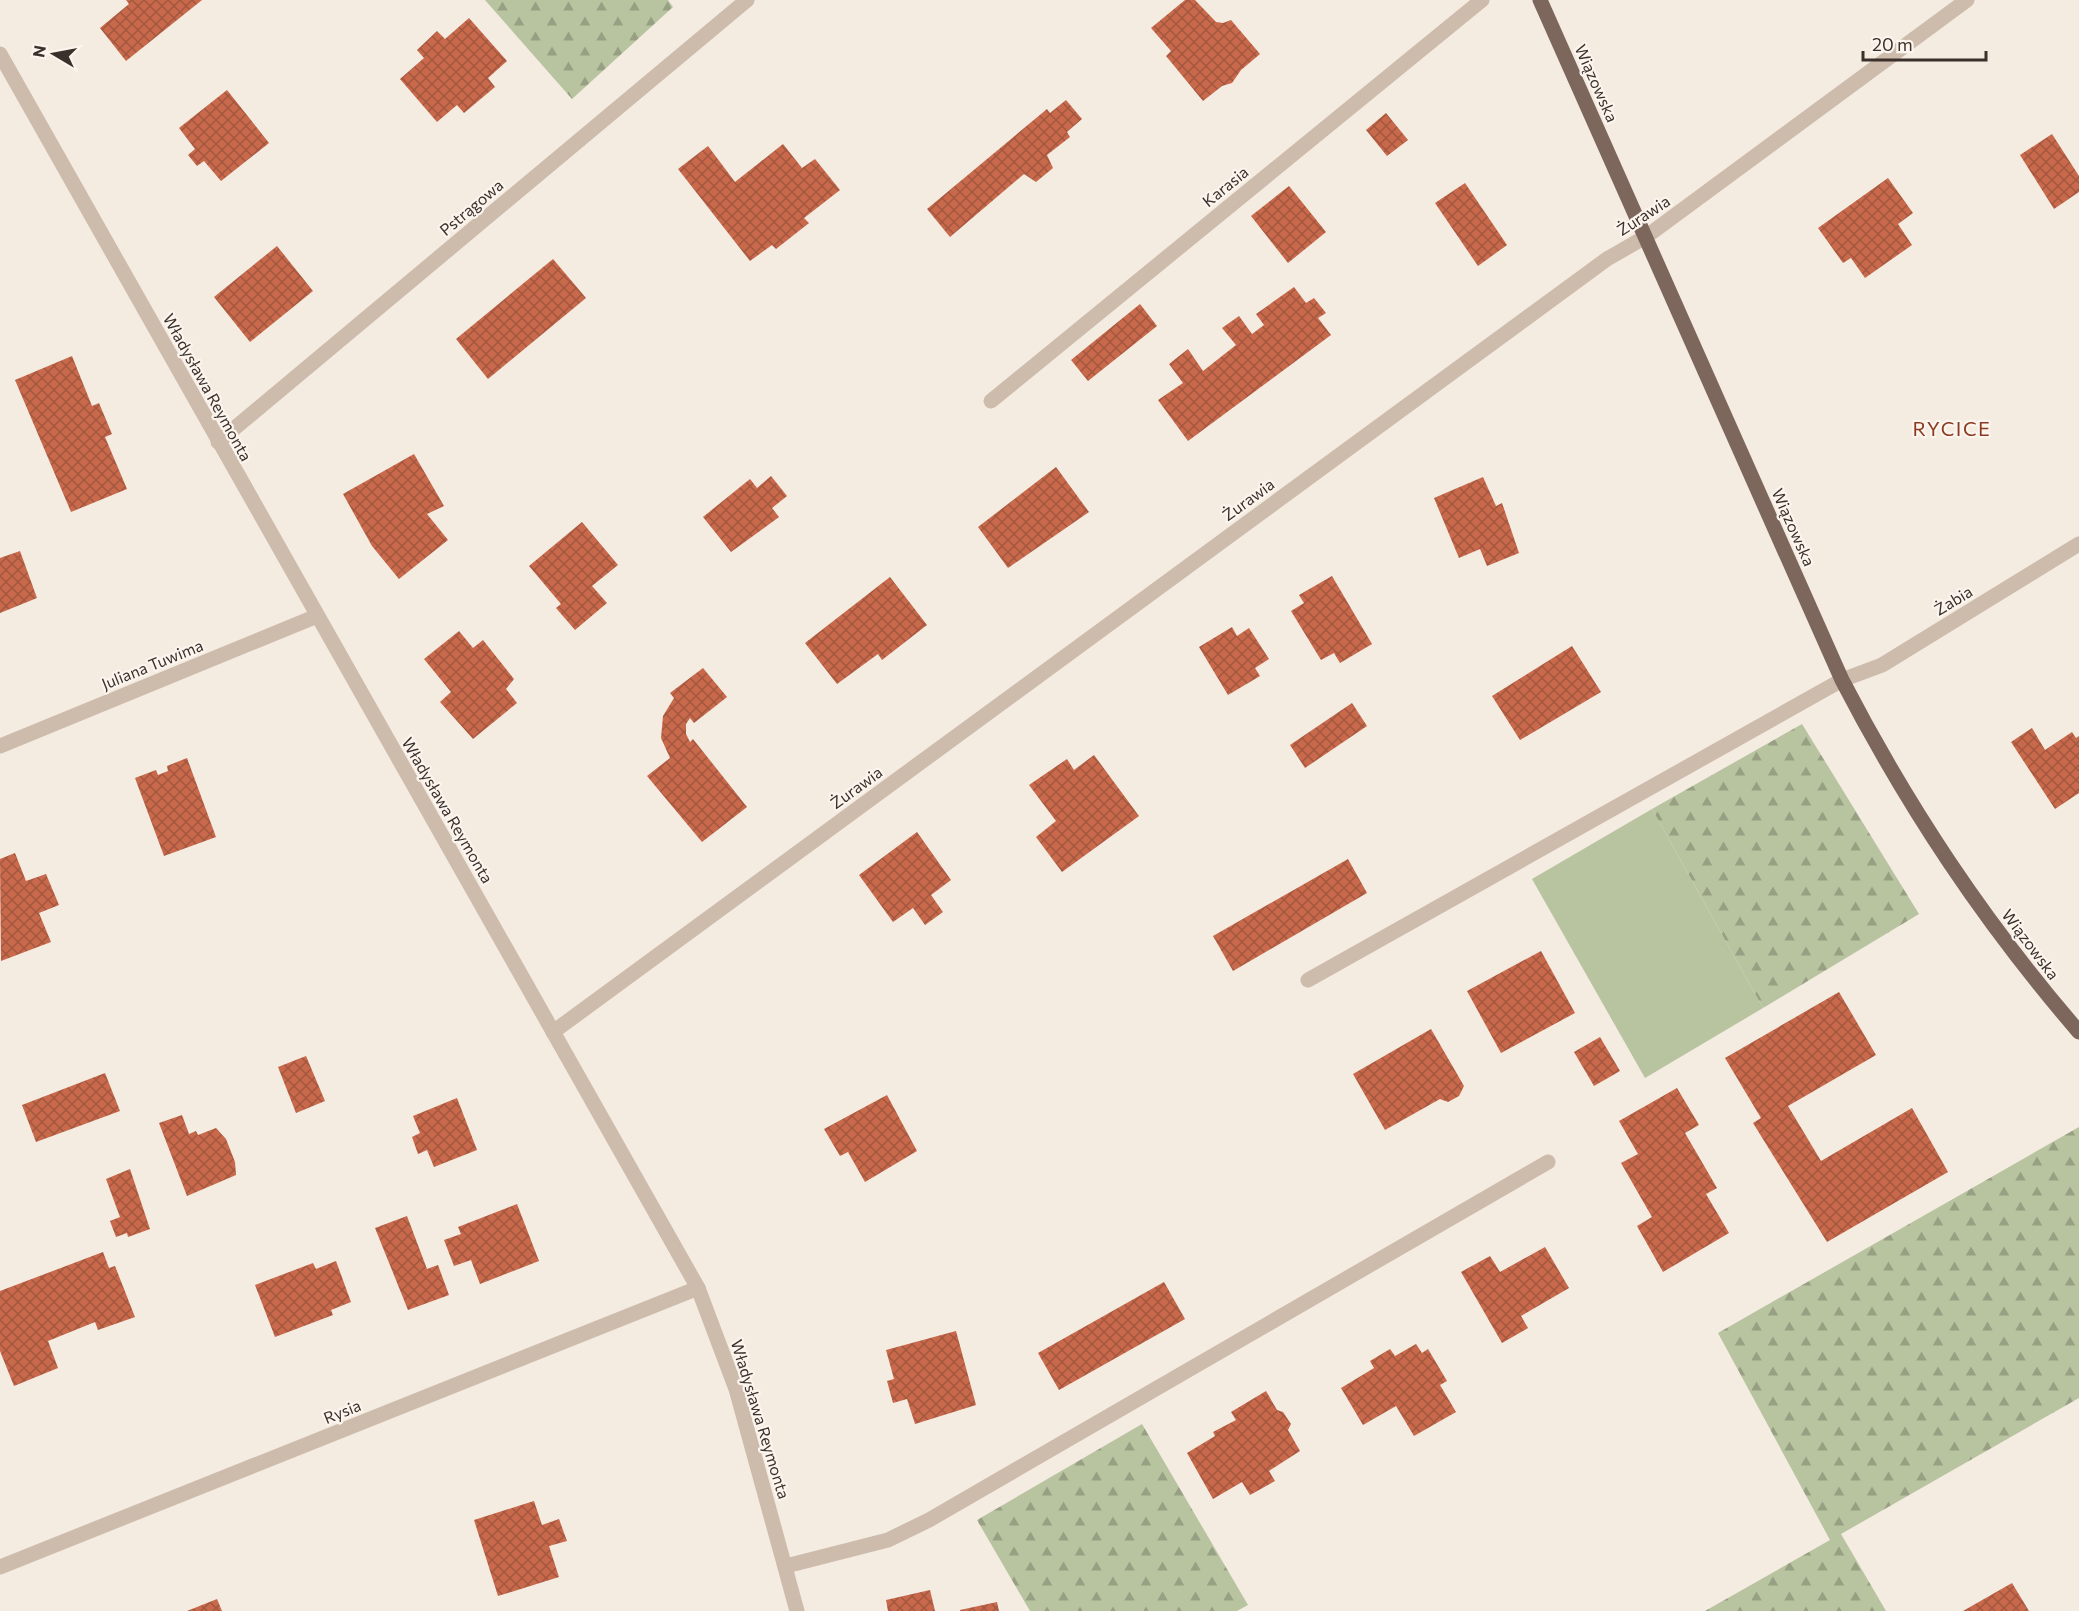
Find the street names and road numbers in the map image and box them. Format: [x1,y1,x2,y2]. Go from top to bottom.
street label: Wiązowska [1571,41,1623,125]
street label: Karasia [1198,162,1252,210]
street label: Pstrągowa [435,175,507,239]
street label: Żurawia [1613,191,1673,239]
street label: Władysława Reymonta [160,310,256,464]
street label: Żurawia [1218,474,1278,524]
street label: Wiązowska [1768,485,1820,569]
street label: Żabia [1931,581,1975,619]
street label: Juliana Tuwima [98,635,206,693]
street label: Władysława Reymonta [398,734,498,886]
street label: Żurawia [826,762,886,812]
street label: Wiązowska [1998,905,2064,983]
street label: Władysława Reymonta [728,1337,794,1501]
street label: Rysia [321,1395,363,1427]

